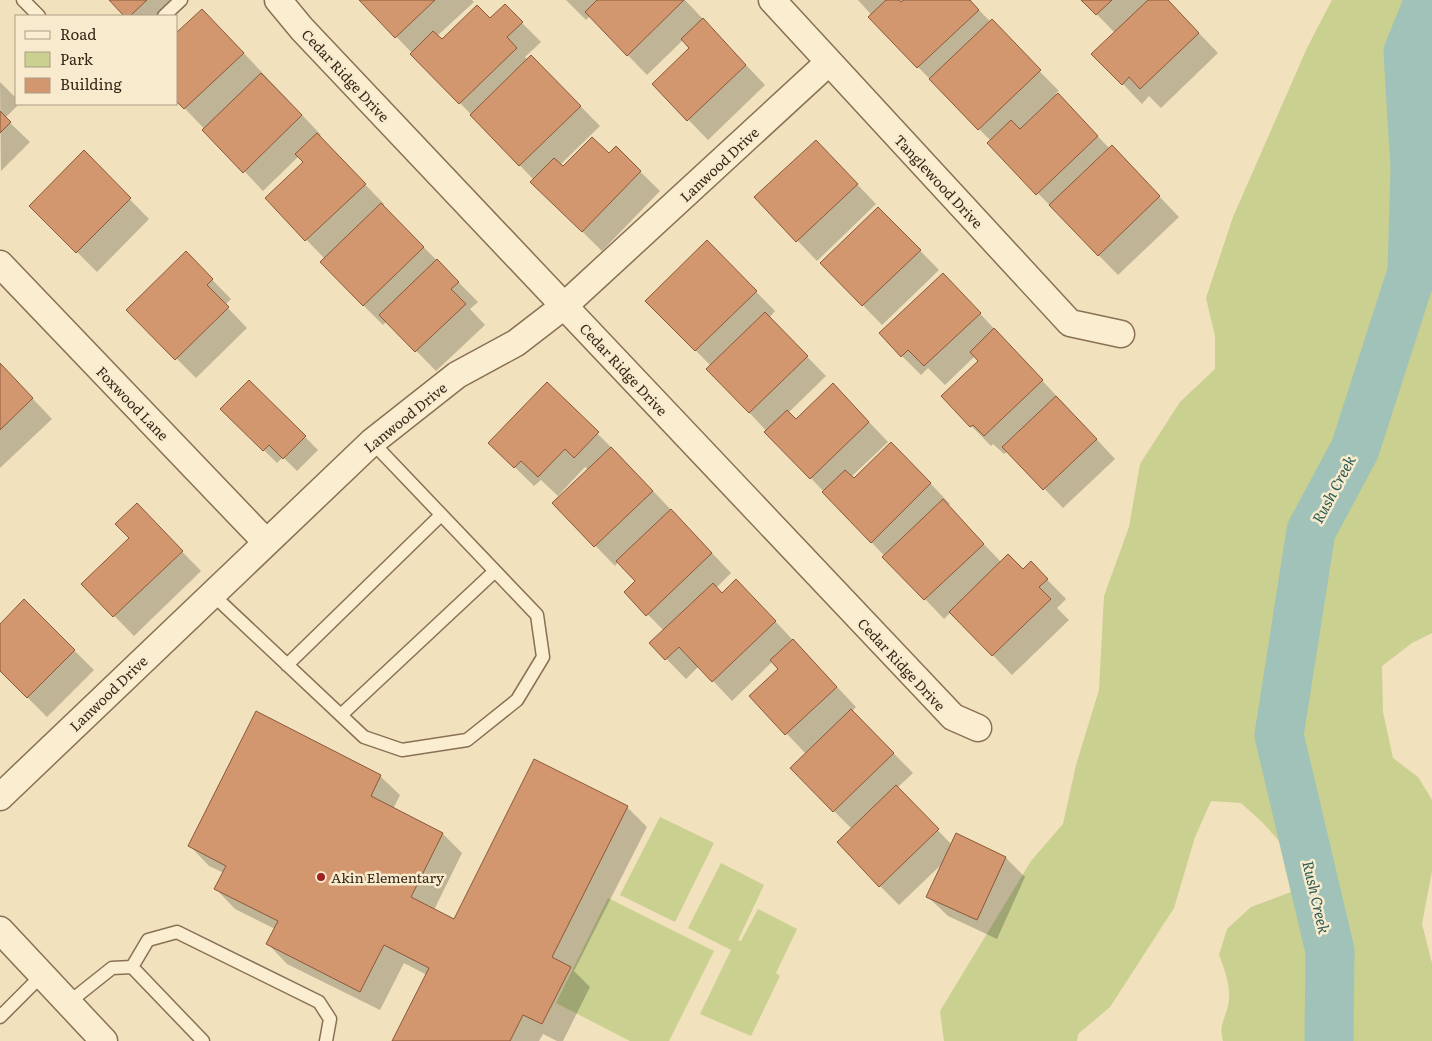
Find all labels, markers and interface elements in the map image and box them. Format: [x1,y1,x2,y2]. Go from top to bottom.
legend [15,15,178,105]
text: Road [60,22,96,45]
street label: Cedar Ridge Drive [298,24,394,126]
text: Park [60,47,94,70]
text: Building [60,72,122,95]
street label: Lanwood Drive [675,122,763,206]
street label: Tanglewood Drive [890,130,988,232]
street label: Cedar Ridge Drive [576,318,672,420]
street label: Foxwood Lane [92,361,174,445]
street label: Lanwood Drive [359,377,451,457]
water label: Rush Creek [1305,450,1361,527]
street label: Cedar Ridge Drive [854,613,950,715]
street label: Lanwood Drive [65,651,151,735]
water label: Rush Creek [1297,858,1337,937]
place label: Akin Elementary [331,867,445,887]
marker: Akin Elementary [315,871,327,883]

